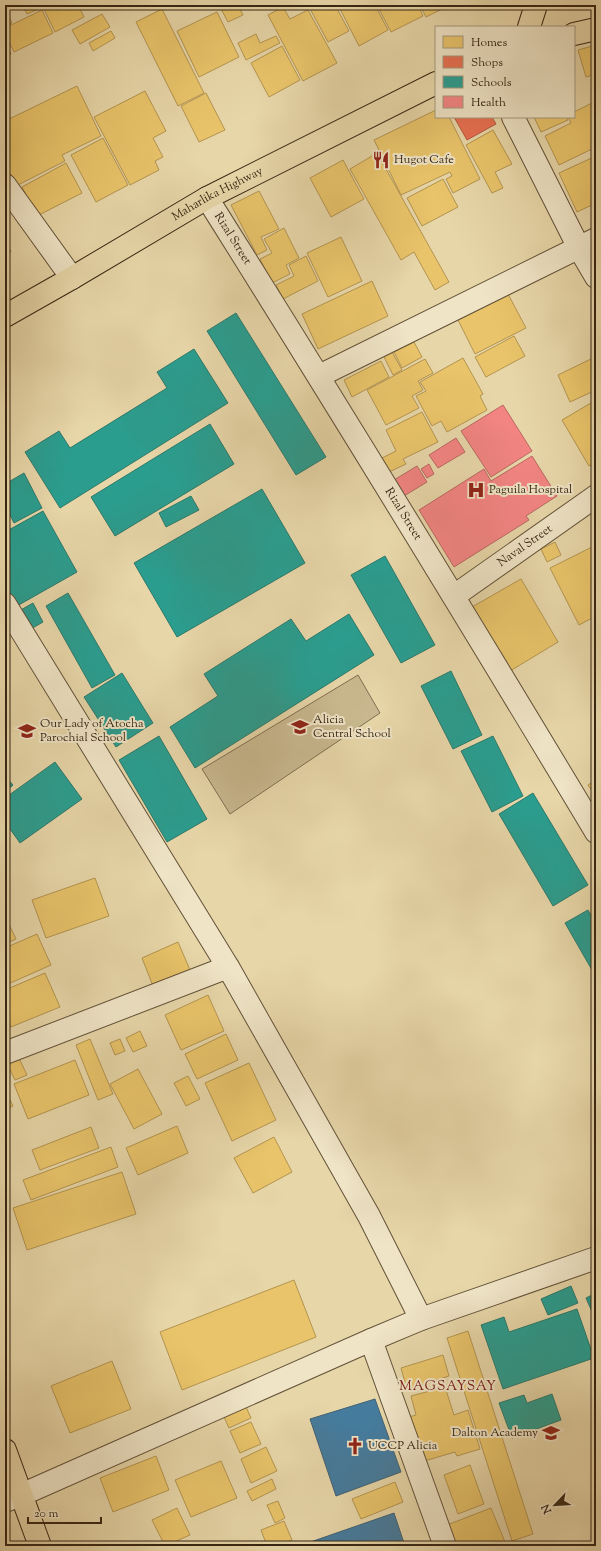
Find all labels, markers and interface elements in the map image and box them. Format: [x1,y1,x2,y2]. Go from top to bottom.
legend [435,26,575,118]
text: Homes [471,34,507,52]
text: Shops [471,54,503,72]
text: Schools [471,74,512,92]
text: Health [471,94,506,112]
restaurant icon: Hugot Cafe [371,150,391,170]
place label: Hugot Cafe [394,151,454,169]
street label: Maharlika Highway [169,162,266,226]
street label: Rizal Street [209,209,256,268]
hospital icon: Paguila Hospital [466,480,486,500]
place label: Paguila Hospital [489,481,573,499]
street label: Rizal Street [380,484,426,544]
street label: Naval Street [494,520,556,572]
place label: Alicia Central School [313,711,391,743]
place label: Our Lady of Atocha Parochial School [40,715,144,747]
school or university icon: Alicia Central School [290,717,310,737]
school or university icon: Our Lady of Atocha Parochial School [17,721,37,741]
district label: MAGSAYSAY [399,1377,497,1397]
school or university icon: Dalton Academy [541,1423,561,1443]
place label: Dalton Academy [452,1424,538,1442]
church icon: UCCP Alicia [345,1436,365,1456]
place label: UCCP Alicia [368,1437,438,1455]
north arrow [535,1485,575,1525]
scale bar [28,1499,101,1525]
text: N [538,1501,556,1517]
text: 20 m [34,1505,59,1523]

